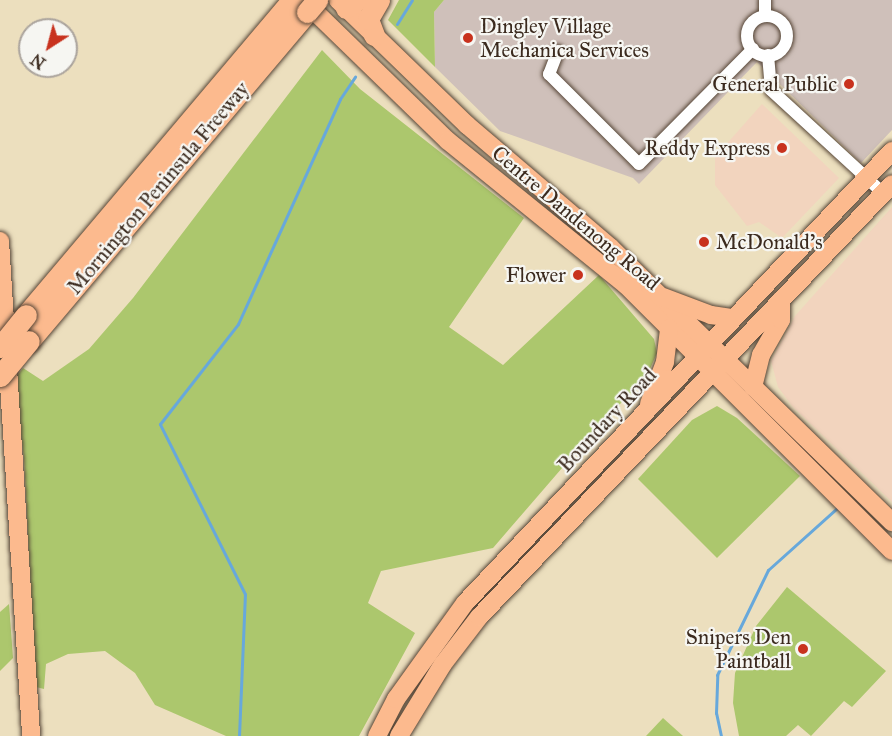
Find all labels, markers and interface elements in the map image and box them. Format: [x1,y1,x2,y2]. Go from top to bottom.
place label: Dingley Village Mechanica Services [480,13,649,63]
north arrow [18,18,78,78]
marker: Dingley Village Mechanica Services [461,31,475,45]
text: N [27,50,49,73]
place label: General Public [712,71,837,97]
street label: Mornington Peninsula Freeway [62,77,254,299]
marker: General Public [842,77,856,91]
place label: Reddy Express [645,135,770,161]
street label: Centre Dandenong Road [487,140,665,296]
marker: Reddy Express [775,141,789,155]
place label: McDonald's [716,229,823,255]
marker: McDonald's [697,235,711,249]
place label: Flower [506,262,566,288]
marker: Flower [571,268,585,282]
street label: Boundary Road [552,363,662,477]
place label: Snipers Den Paintball [686,624,791,674]
marker: Snipers Den Paintball [796,642,810,656]

